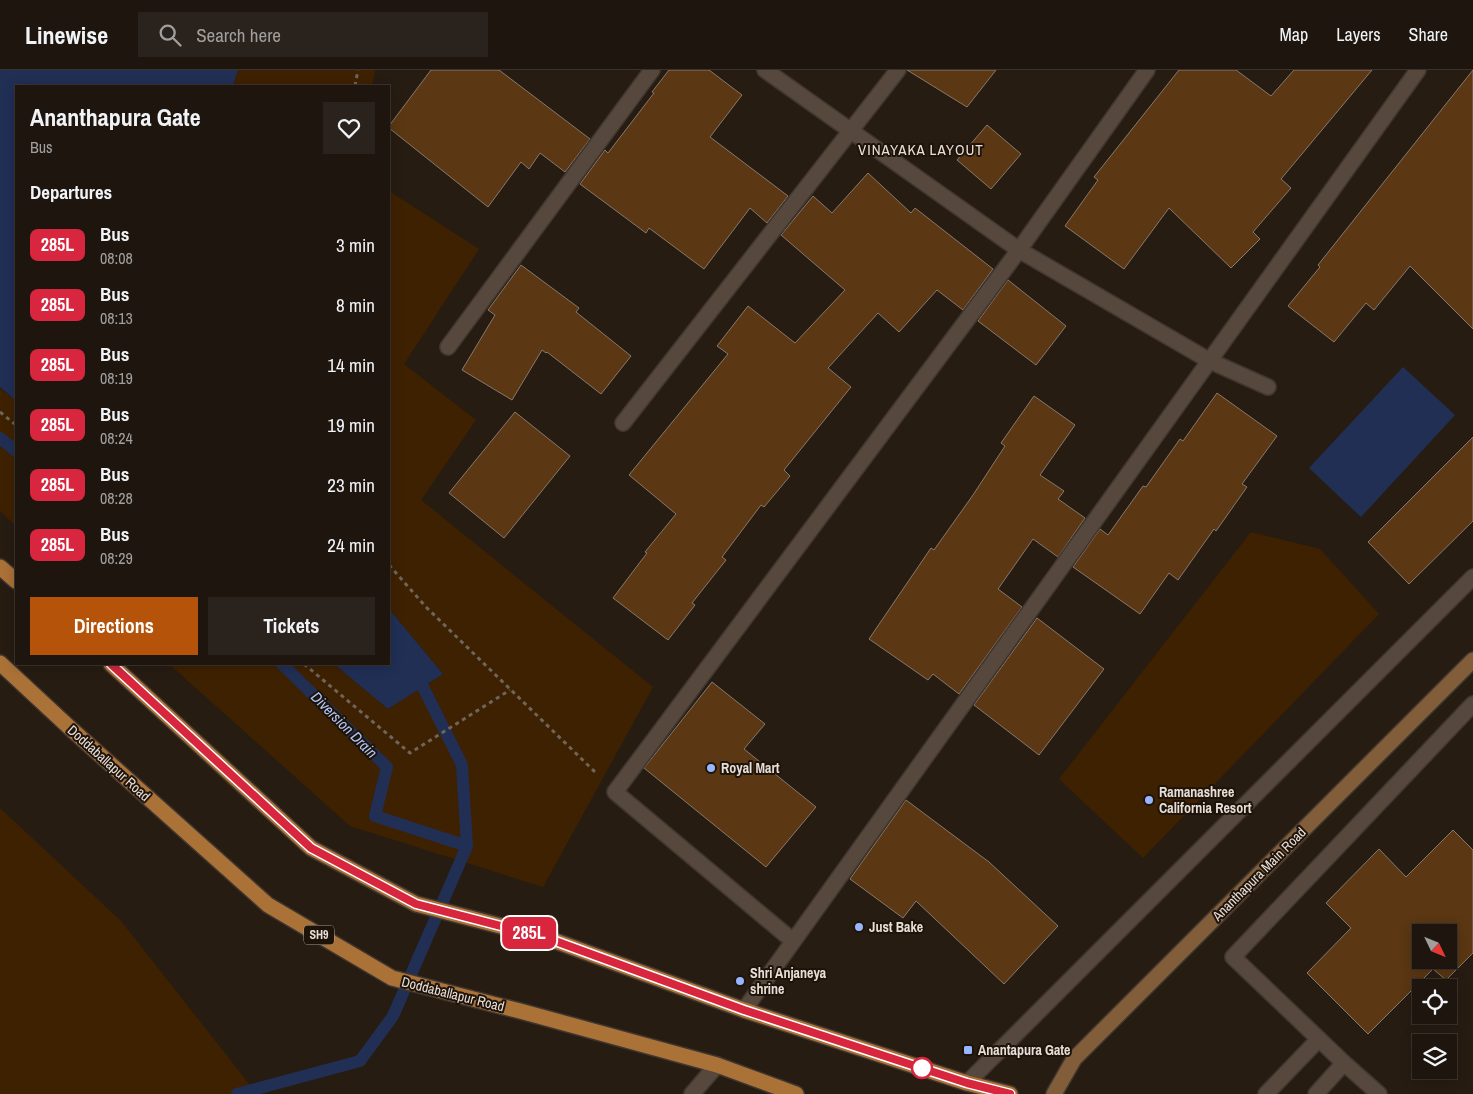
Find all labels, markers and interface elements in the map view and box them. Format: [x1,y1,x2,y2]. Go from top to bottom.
search box [138,12,488,57]
text: Linewise [25,19,108,51]
icon: search [156,21,184,49]
text: Search here [196,22,281,48]
text: Map [1280,22,1308,47]
text: Layers [1336,22,1381,47]
text: Share [1409,22,1448,47]
text: Ananthapura Gate [30,101,201,133]
button: heart [323,102,375,154]
text: Bus [30,136,53,158]
district label: VINAYAKA LAYOUT [858,139,984,160]
text: Departures [30,179,112,205]
text: Bus [100,221,129,247]
text: 285L [41,232,74,257]
text: 3 min [336,232,375,258]
text: 08:08 [100,247,133,269]
text: Bus [100,281,129,307]
text: 285L [41,292,74,317]
text: 8 min [336,292,375,318]
text: 08:13 [100,307,133,329]
text: Bus [100,341,129,367]
text: 285L [41,352,74,377]
text: 14 min [327,352,375,378]
text: 08:19 [100,367,133,389]
text: Bus [100,401,129,427]
text: 285L [41,412,74,437]
text: 19 min [327,412,375,438]
text: 08:24 [100,427,133,449]
text: Bus [100,461,129,487]
text: 285L [41,472,74,497]
text: 23 min [327,472,375,498]
text: 08:28 [100,487,133,509]
text: Bus [100,521,129,547]
text: 285L [41,532,74,557]
text: 24 min [327,532,375,558]
text: 08:29 [100,547,133,569]
button: Directions [30,597,198,655]
button: Tickets [208,597,375,655]
water label: Diversion Drain [306,687,382,763]
street label: Doddaballapur Road [64,721,154,805]
place label: Royal Mart [721,759,780,777]
marker: Royal Mart [705,762,717,774]
place label: Ramanashree California Resort [1159,783,1252,817]
marker: Ramanashree California Resort [1143,794,1155,806]
street label: Ananthapura Main Road [1208,823,1310,925]
line badge: 285L [494,917,564,949]
place label: Just Bake [869,918,923,936]
text: 285L [512,920,546,945]
marker: Just Bake [853,921,865,933]
north arrow [1412,924,1458,969]
map controls [1412,924,1457,1079]
road number: SH9 [304,926,334,944]
place label: Shri Anjaneya shrine [750,964,827,998]
street label: Doddaballapur Road [400,973,506,1015]
marker: Shri Anjaneya shrine [734,975,746,987]
button: locate [1412,979,1457,1024]
button: layers [1412,1034,1457,1079]
place label: Anantapura Gate [978,1041,1071,1059]
marker: Anantapura Gate [962,1044,974,1056]
unlabelled marker [911,1057,933,1079]

